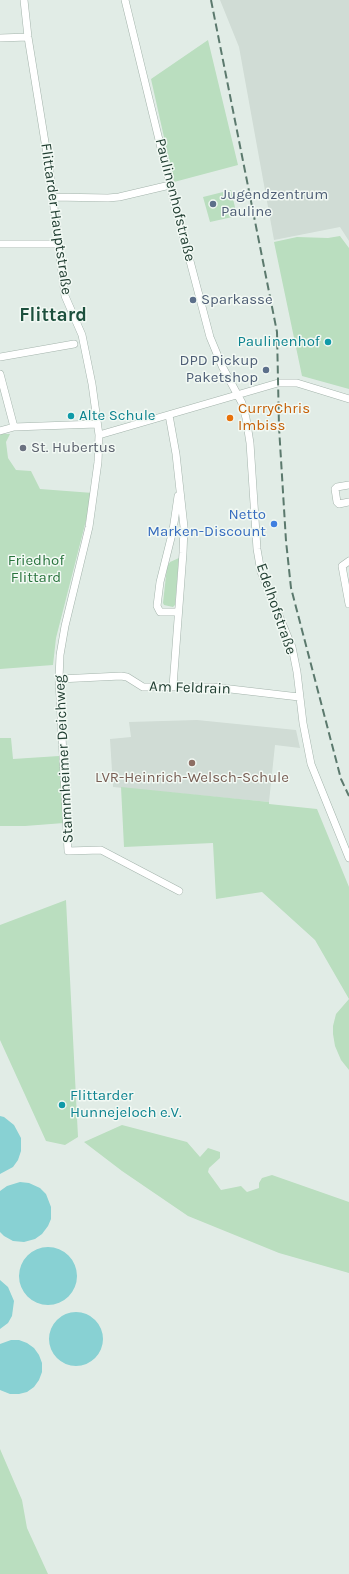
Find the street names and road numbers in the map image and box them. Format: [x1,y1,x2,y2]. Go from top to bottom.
street label: Paulinenhofstraße [151,137,199,263]
street label: Flittarder Hauptstraße [36,142,76,296]
street label: Edelhofstraße [252,561,300,657]
street label: Stammheimer Deichweg [51,674,77,844]
street label: Am Feldrain [149,678,231,698]

